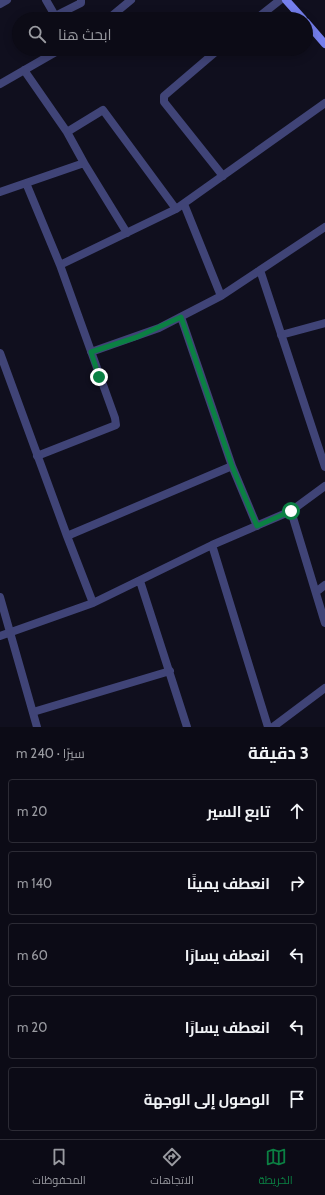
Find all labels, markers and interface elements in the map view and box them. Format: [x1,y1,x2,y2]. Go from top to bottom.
search box [12,12,313,56]
icon: search [26,23,48,45]
text: ابحث هنا [58,26,112,44]
route end [90,368,108,386]
route start [282,502,300,520]
text: 3 دقيقة [248,743,309,763]
text: سيرًا · 240 m [16,745,85,761]
icon: ahead [286,800,308,822]
text: 20 m [17,803,47,819]
text: تابع السير [207,803,270,821]
icon: right [286,872,308,894]
text: 140 m [17,875,52,891]
text: انعطف يمينًا [187,875,270,893]
icon: left [286,944,308,966]
text: 60 m [17,947,48,963]
text: انعطف يسارًا [185,947,270,965]
icon: left [286,1016,308,1038]
text: 20 m [17,1019,47,1035]
text: انعطف يسارًا [185,1019,270,1037]
icon: arrive [286,1088,308,1110]
text: الوصول إلى الوجهة [144,1091,270,1109]
tab: المحفوظات [32,1146,86,1190]
tab: الاتجاهات [150,1146,194,1190]
tab: الخريطة [258,1146,293,1190]

